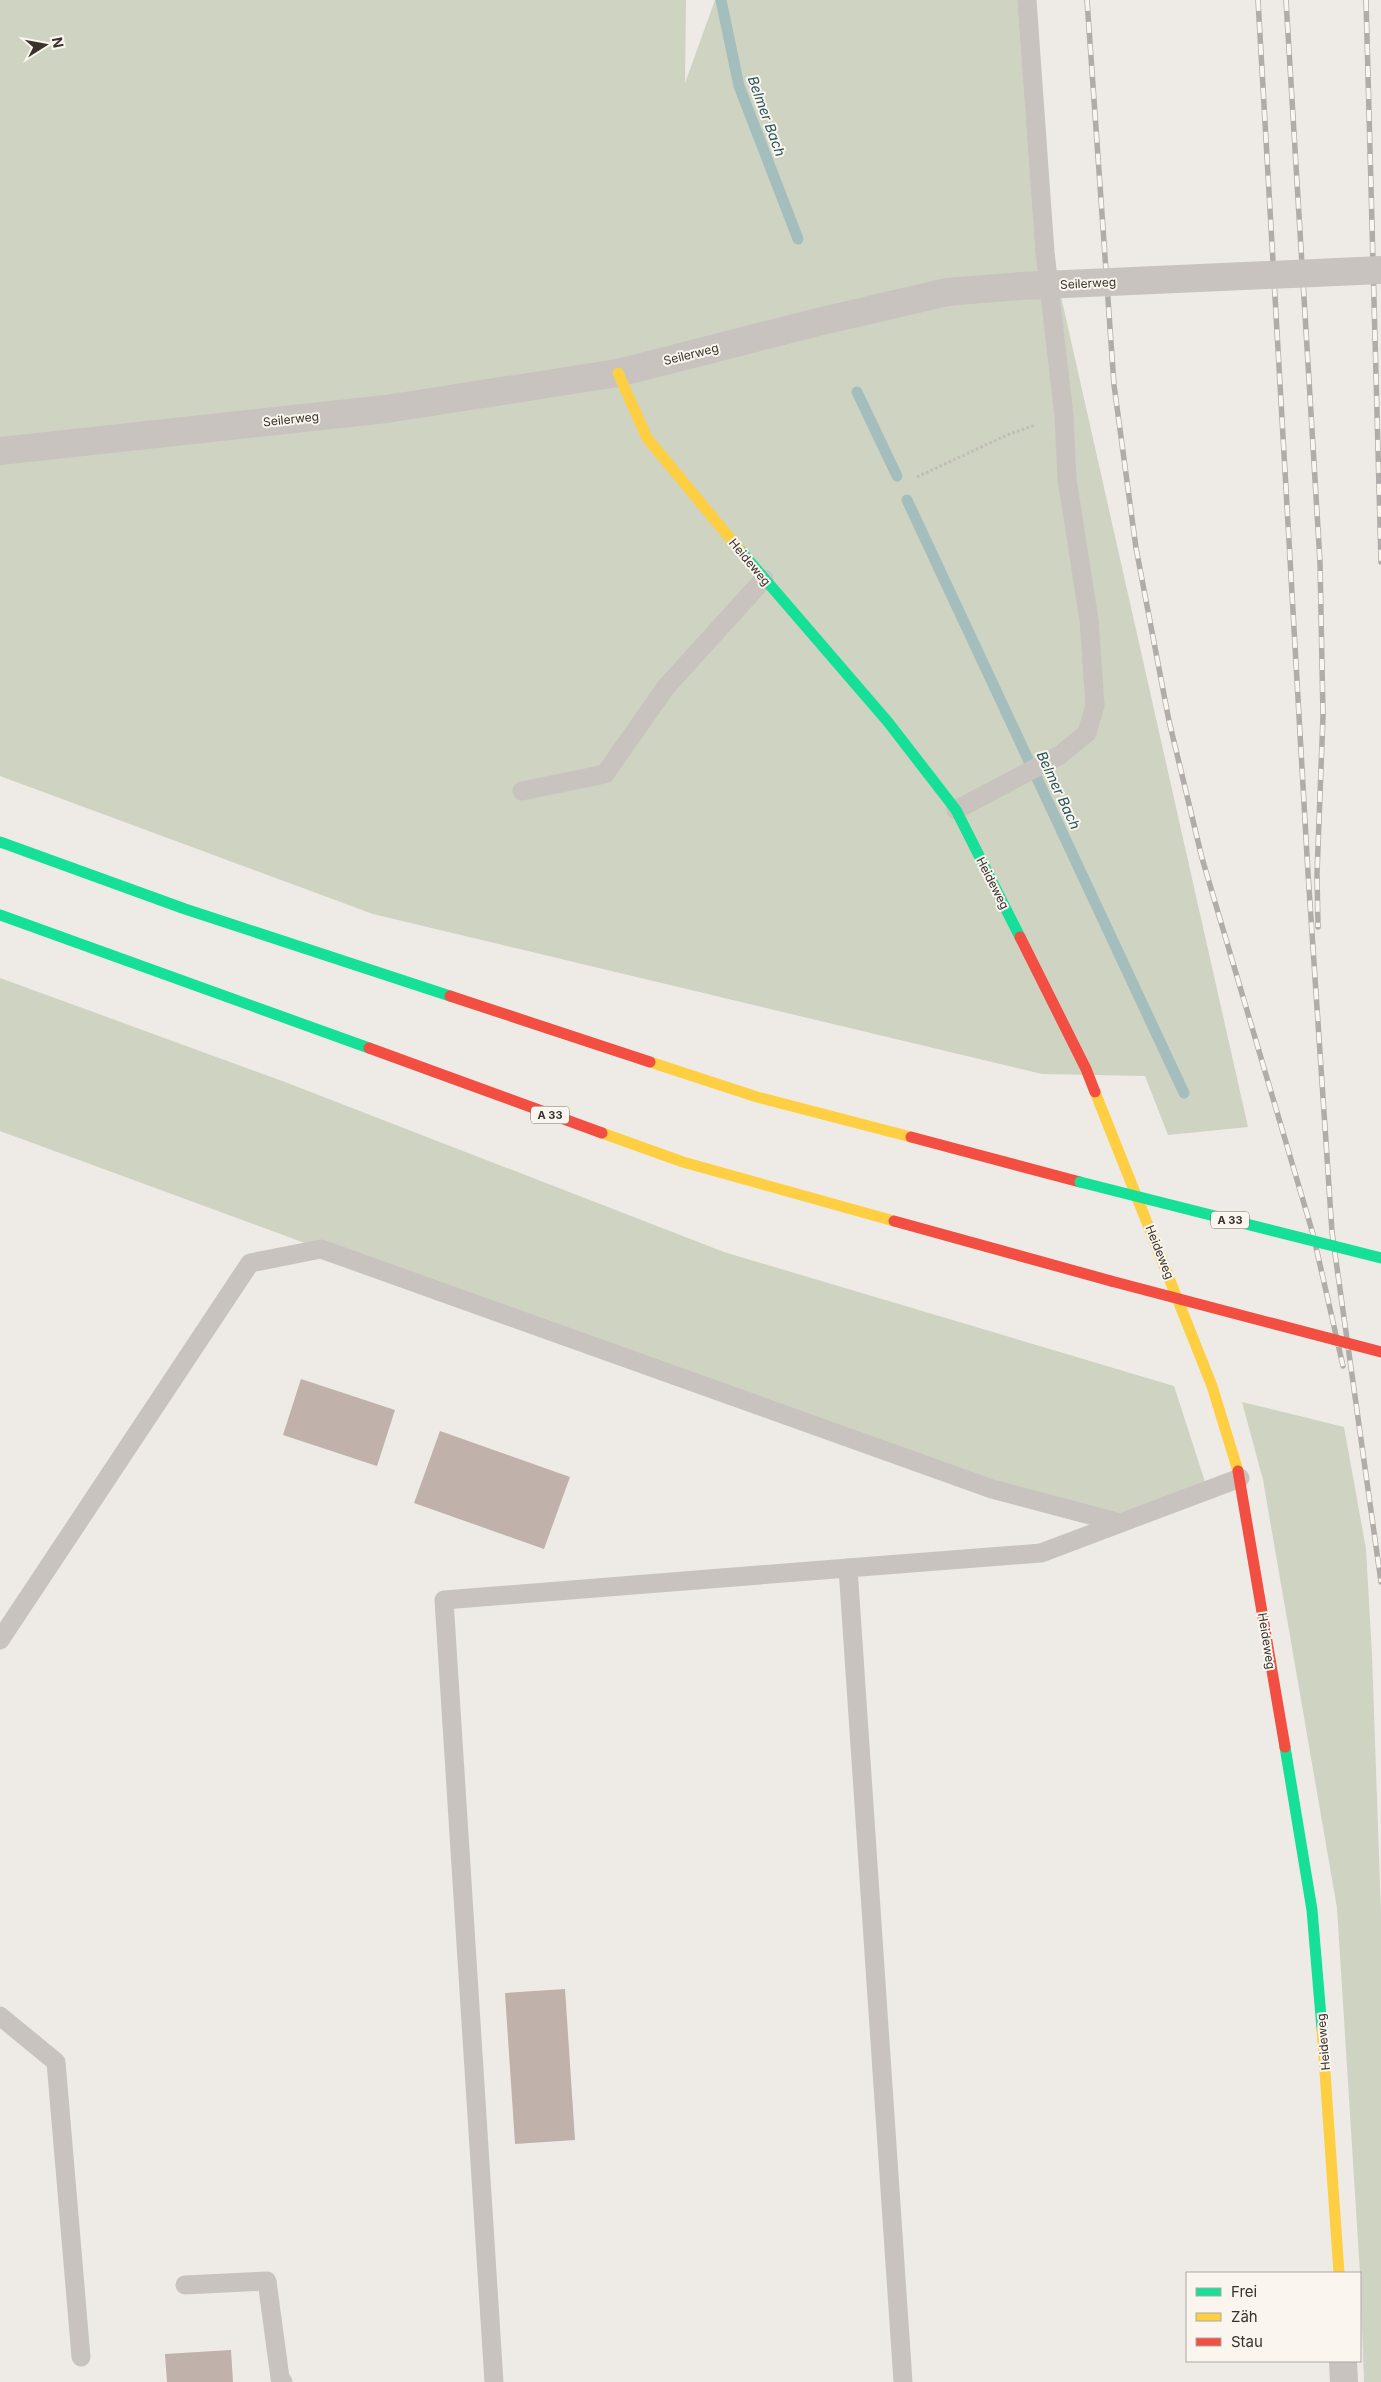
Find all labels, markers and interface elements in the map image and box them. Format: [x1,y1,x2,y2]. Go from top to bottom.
north arrow [20,20,70,70]
text: N [49,36,68,49]
water label: Belmer Bach [745,74,789,158]
street label: Seilerweg [1060,274,1116,292]
street label: Seilerweg [662,340,720,368]
street label: Seilerweg [262,409,320,429]
street label: Heideweg [726,535,774,589]
water label: Belmer Bach [1034,748,1084,832]
street label: Heideweg [973,854,1013,912]
road number: A 33 [531,1106,569,1124]
road number: A 33 [1211,1212,1249,1228]
street label: Heideweg [1142,1223,1178,1281]
street label: Heideweg [1255,1612,1279,1670]
street label: Heideweg [1313,2013,1333,2071]
legend [1186,2272,1361,2362]
text: Frei [1231,2282,1257,2301]
text: Zäh [1231,2307,1258,2326]
text: Stau [1231,2332,1263,2351]

